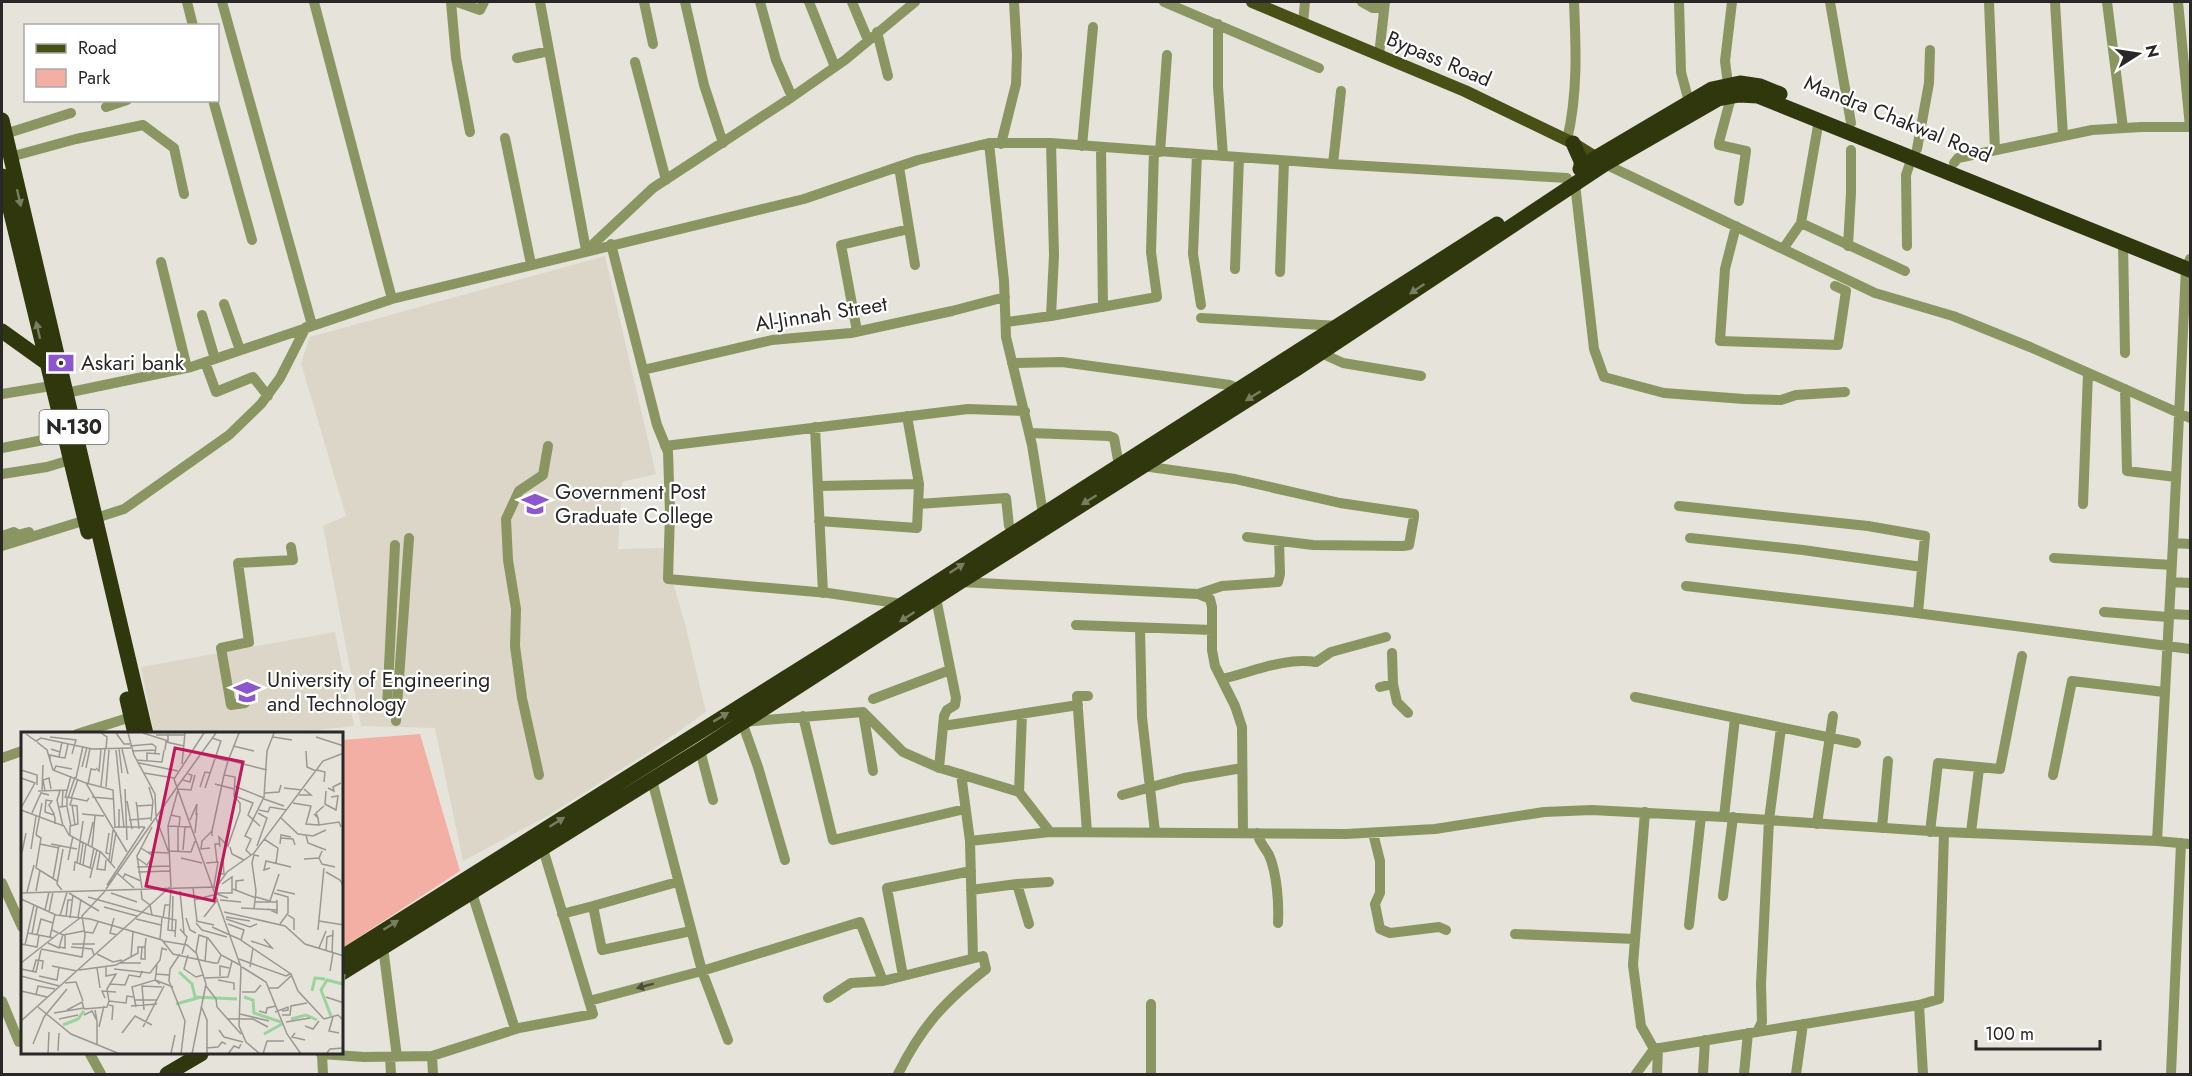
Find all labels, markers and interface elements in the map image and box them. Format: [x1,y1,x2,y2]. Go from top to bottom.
street label: Bypass Road [1382,23,1496,95]
legend [24,24,219,102]
north arrow [2108,24,2168,84]
text: Road [78,35,117,61]
text: N [2140,42,2165,60]
text: Park [78,65,110,91]
street label: Mandra Chakwal Road [1800,68,1996,170]
one-way arrow [15,188,25,207]
one-way arrow [1409,283,1425,295]
street label: Al-Jinnah Street [753,289,889,339]
one-way arrow [32,321,42,339]
bank icon: Askari bank [46,348,76,378]
place label: Askari bank [81,348,185,378]
one-way arrow [1246,390,1262,402]
road number: N-130 [40,410,109,444]
place label: Government Post Graduate College [555,477,713,531]
school or university icon: Government Post Graduate College [520,489,550,519]
one-way arrow [1081,495,1097,506]
one-way arrow [949,563,965,574]
one-way arrow [899,611,915,622]
place label: University of Engineering and Technology [267,665,490,719]
school or university icon: University of Engineering and Technology [232,677,262,707]
one-way arrow [713,712,729,723]
inset map [21,732,344,1055]
one-way arrow [549,816,565,827]
one-way arrow [383,920,399,931]
one-way arrow [636,982,654,991]
scale bar [1976,1013,2100,1051]
text: 100 m [1985,1021,2034,1047]

